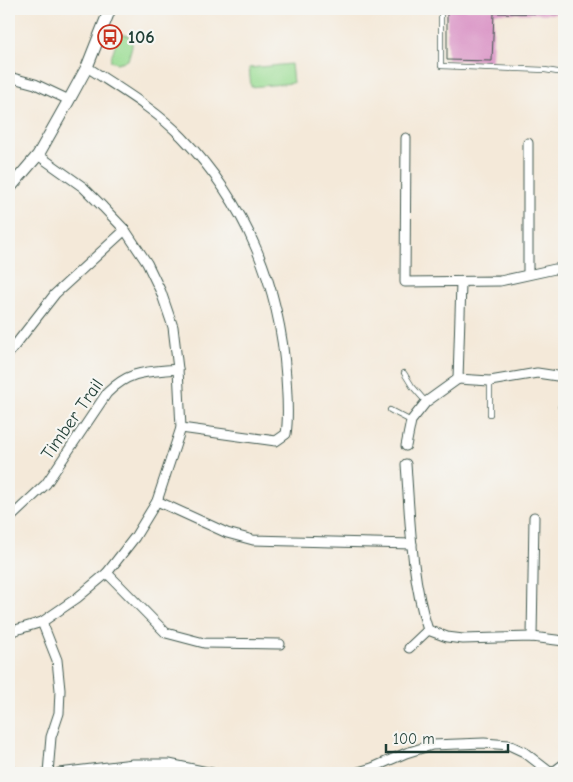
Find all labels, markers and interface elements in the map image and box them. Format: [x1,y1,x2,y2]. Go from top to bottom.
bus stop icon: 106 [97,24,123,50]
place label: 106 [128,27,155,48]
street label: Timber Trail [37,375,108,464]
scale bar [386,722,508,754]
text: 100 m [393,730,435,748]

